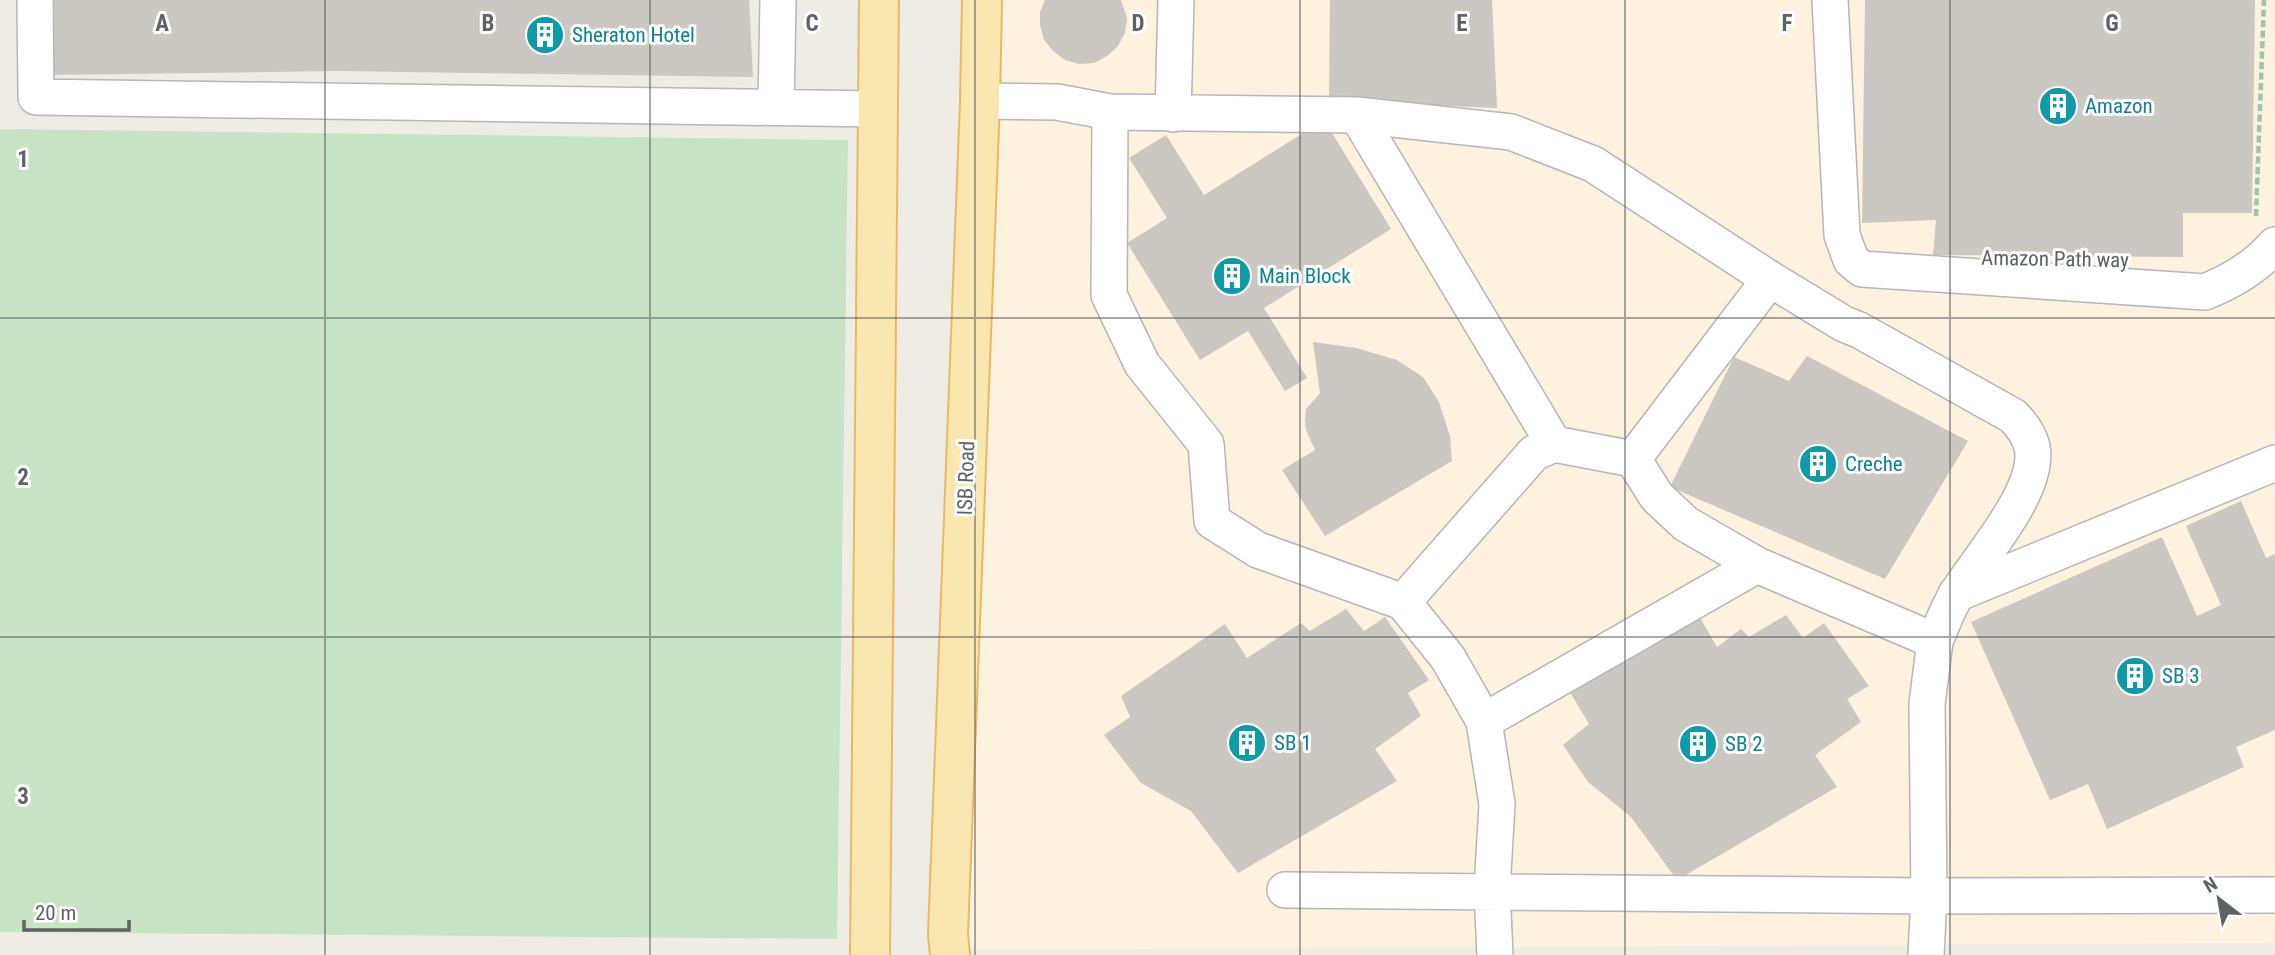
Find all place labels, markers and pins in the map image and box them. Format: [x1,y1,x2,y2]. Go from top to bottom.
building icon: Sheraton Hotel [524,14,566,56]
place label: Sheraton Hotel [572,23,695,47]
building icon: Amazon [2037,85,2079,127]
place label: Amazon [2085,94,2153,118]
building icon: Main Block [1211,255,1253,297]
place label: Main Block [1259,264,1351,288]
building icon: Creche [1797,443,1839,485]
place label: Creche [1845,452,1903,476]
building icon: SB 3 [2114,655,2156,697]
place label: SB 3 [2162,664,2200,688]
building icon: SB 1 [1226,722,1268,764]
building icon: SB 2 [1677,723,1719,765]
place label: SB 1 [1274,731,1312,755]
place label: SB 2 [1725,732,1763,756]

